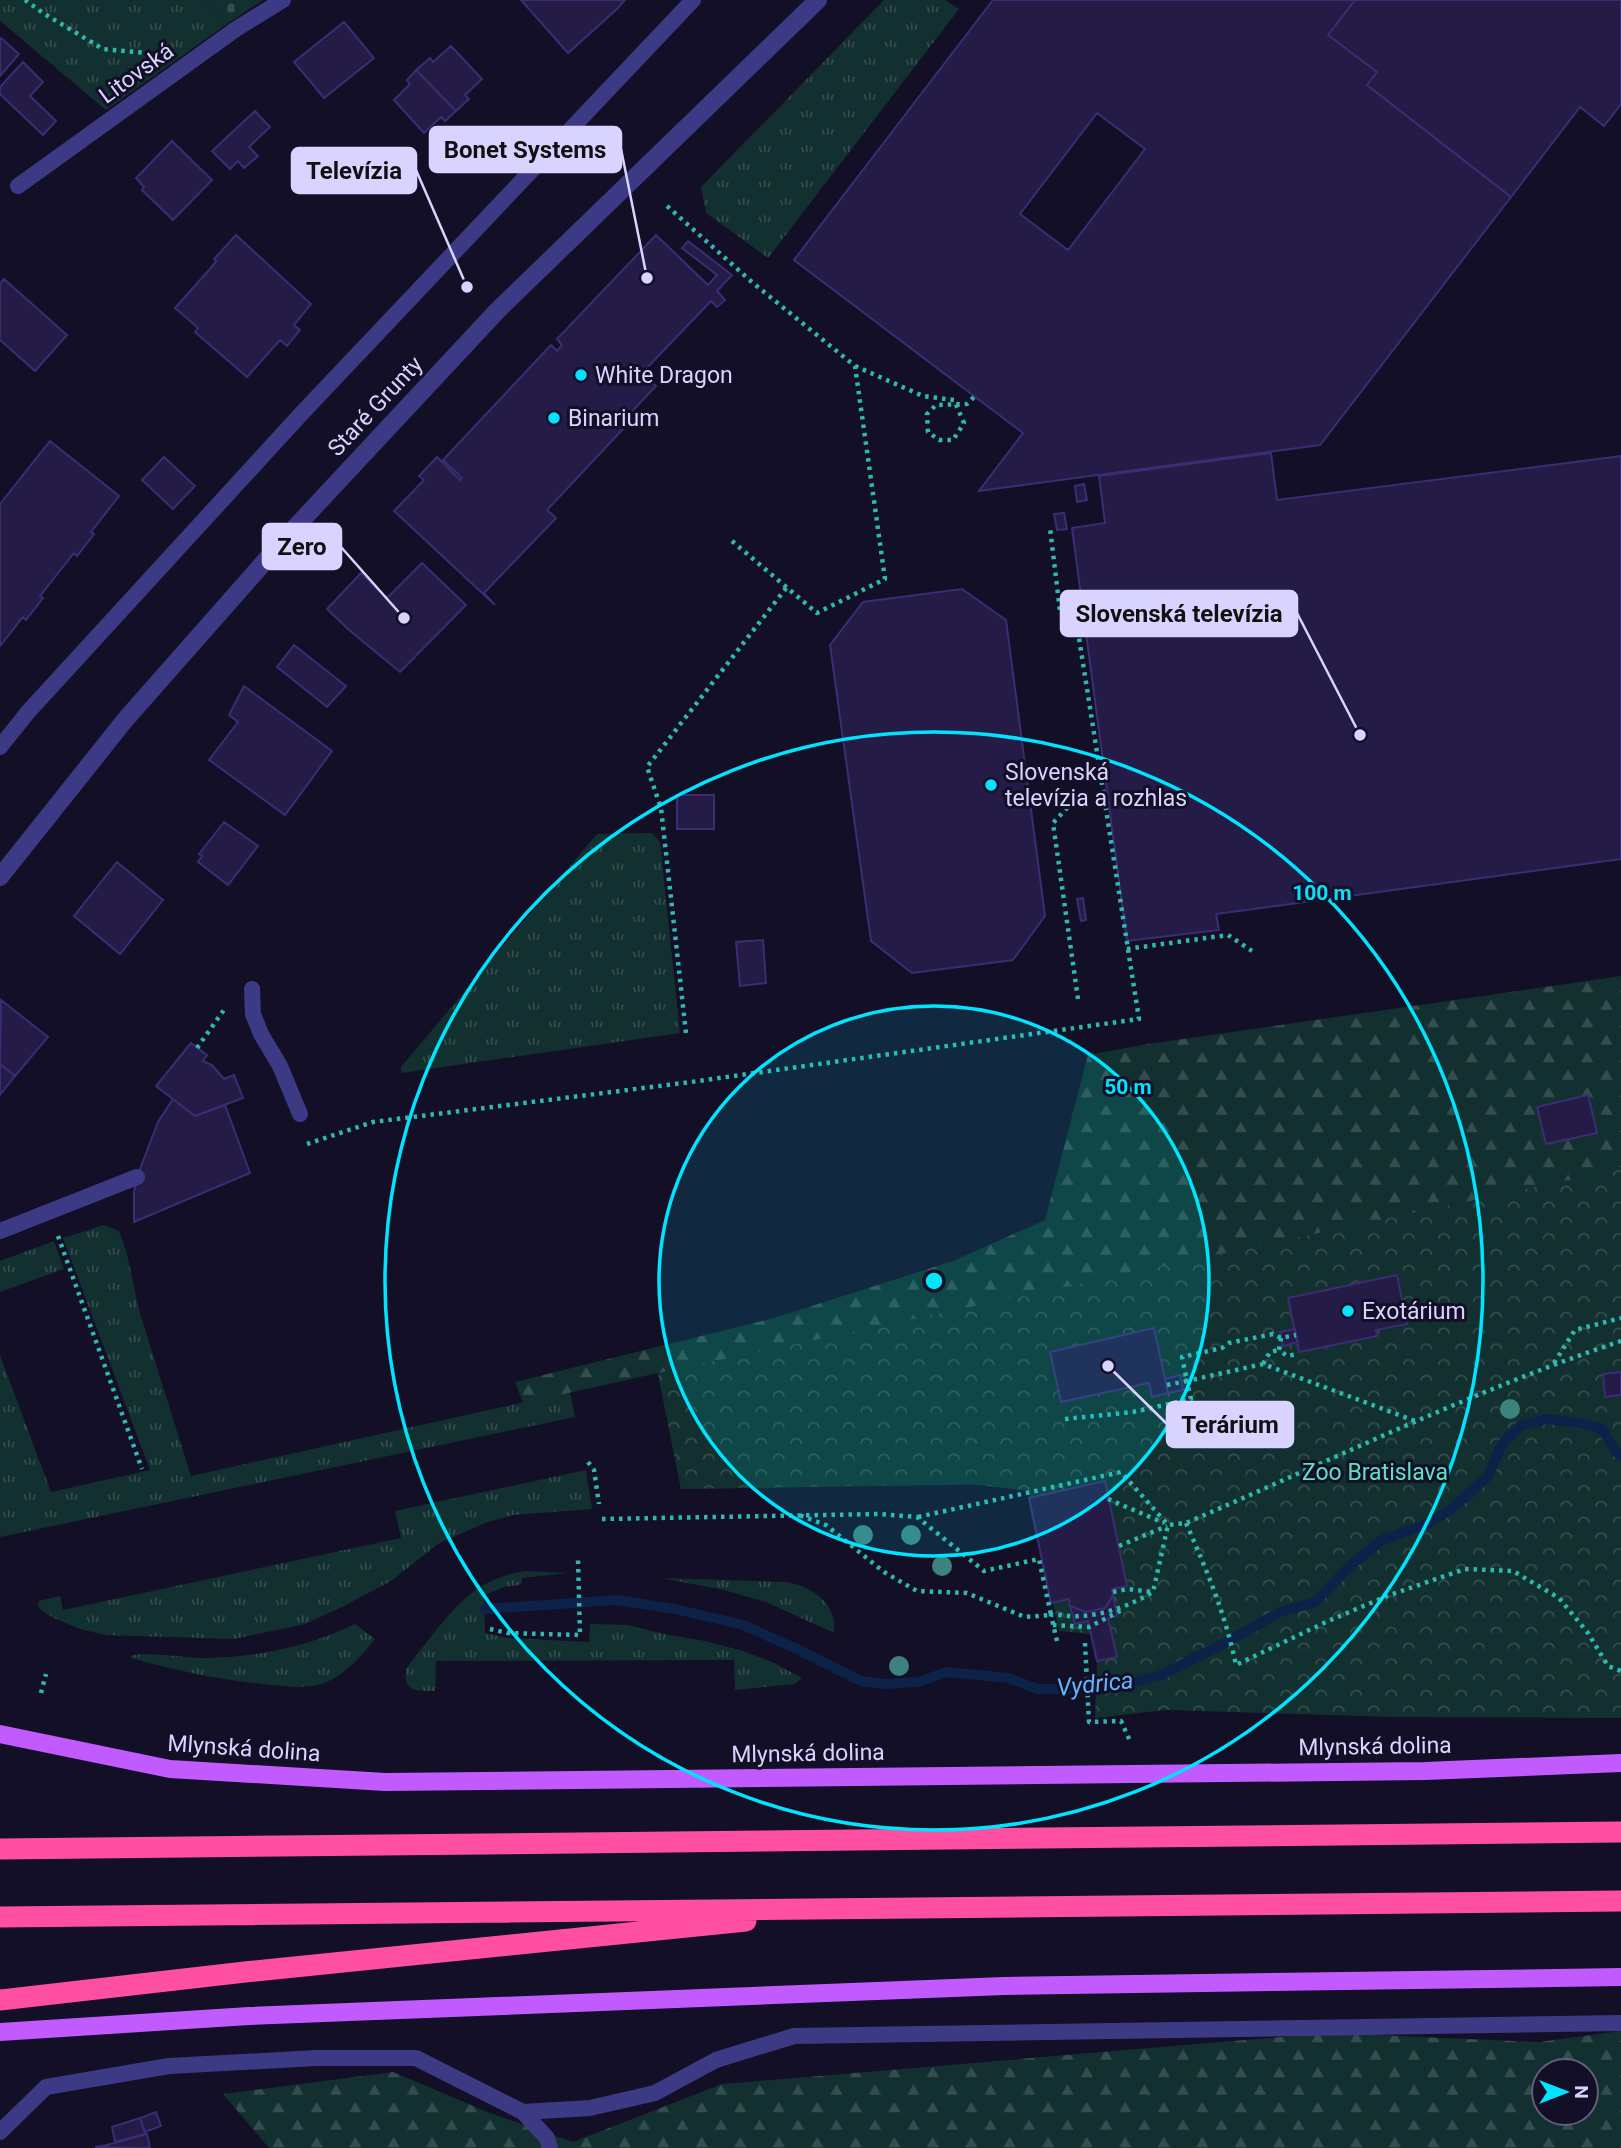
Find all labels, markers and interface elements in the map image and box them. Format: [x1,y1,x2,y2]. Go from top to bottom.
street label: Litovská [94,37,179,109]
callout: Bonet Systems [430,127,621,172]
text: Bonet Systems [444,136,606,164]
callout: Televízia [292,148,416,193]
text: Televízia [306,157,402,185]
street label: Staré Grunty [322,351,428,462]
place label: White Dragon [595,362,733,389]
marker: White Dragon [573,367,589,383]
place label: Binarium [568,405,659,432]
marker: Binarium [546,410,562,426]
callout: Zero [263,524,341,569]
text: Zero [277,533,327,561]
callout: Slovenská televízia [1061,591,1297,636]
text: Slovenská televízia [1075,600,1283,628]
place label: Slovenská televízia a rozhlas [1005,759,1187,812]
marker: Slovenská televízia a rozhlas [983,777,999,793]
text: 100 m [1292,881,1352,905]
text: 50 m [1104,1075,1152,1099]
centre of rings [922,1269,946,1293]
place label: Exotárium [1362,1298,1466,1325]
marker: Exotárium [1340,1303,1356,1319]
callout: Terárium [1167,1402,1293,1447]
text: Terárium [1181,1411,1279,1439]
park label: Zoo Bratislava [1302,1459,1448,1486]
water label: Vydrica [1055,1666,1135,1702]
street label: Mlynská dolina [166,1730,321,1767]
street label: Mlynská dolina [1298,1732,1452,1761]
street label: Mlynská dolina [731,1739,885,1768]
north arrow [1530,2057,1600,2127]
text: N [1570,2085,1593,2099]

